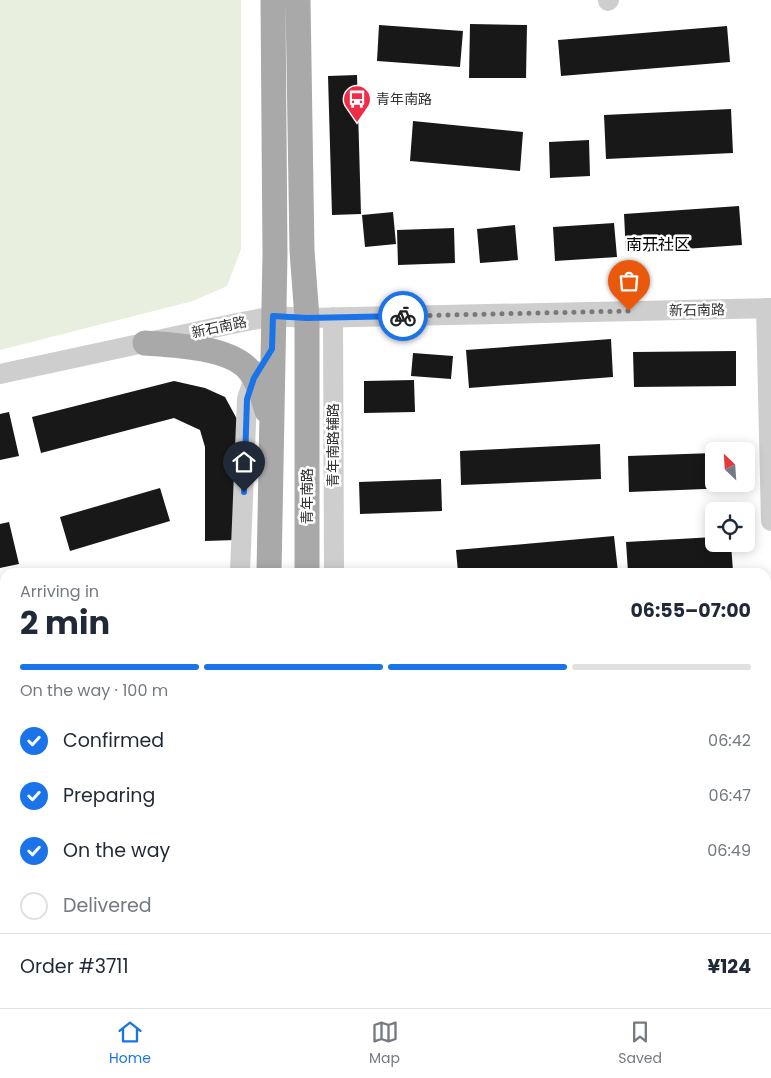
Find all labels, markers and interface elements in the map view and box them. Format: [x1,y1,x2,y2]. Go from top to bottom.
bus stop icon: 青年南路 [342,84,372,123]
place label: 青年南路 [376,89,432,109]
district label: 南开社区 [626,233,690,256]
pin [608,260,650,311]
icon: bag [615,267,643,295]
courier [378,291,428,341]
street label: 新石南路 [669,300,725,320]
icon: bike [389,302,417,330]
street label: 新石南路 [190,311,248,343]
street label: 青年南路辅路 [323,403,343,487]
pin [223,441,265,492]
north arrow [705,442,755,492]
map controls [705,442,755,552]
icon: home [230,448,258,476]
street label: 青年南路 [297,468,317,524]
button: locate [705,502,755,552]
text: Arriving in [20,580,99,603]
text: 06:55–07:00 [630,597,751,624]
text: 2 min [20,600,110,645]
text: On the way · 100 m [20,679,168,702]
icon: check [20,727,48,755]
text: Confirmed [63,727,164,754]
text: 06:42 [708,729,751,752]
icon: check [20,782,48,810]
text: Preparing [63,782,155,809]
text: 06:47 [709,784,751,807]
icon: check [20,837,48,865]
text: On the way [63,837,170,864]
text: 06:49 [707,839,751,862]
text: Delivered [63,892,152,919]
text: Order #3711 [20,953,129,980]
text: ¥124 [707,953,751,980]
tab: Home [109,1018,151,1069]
tab: Map [369,1018,400,1069]
tab: Saved [618,1018,662,1069]

